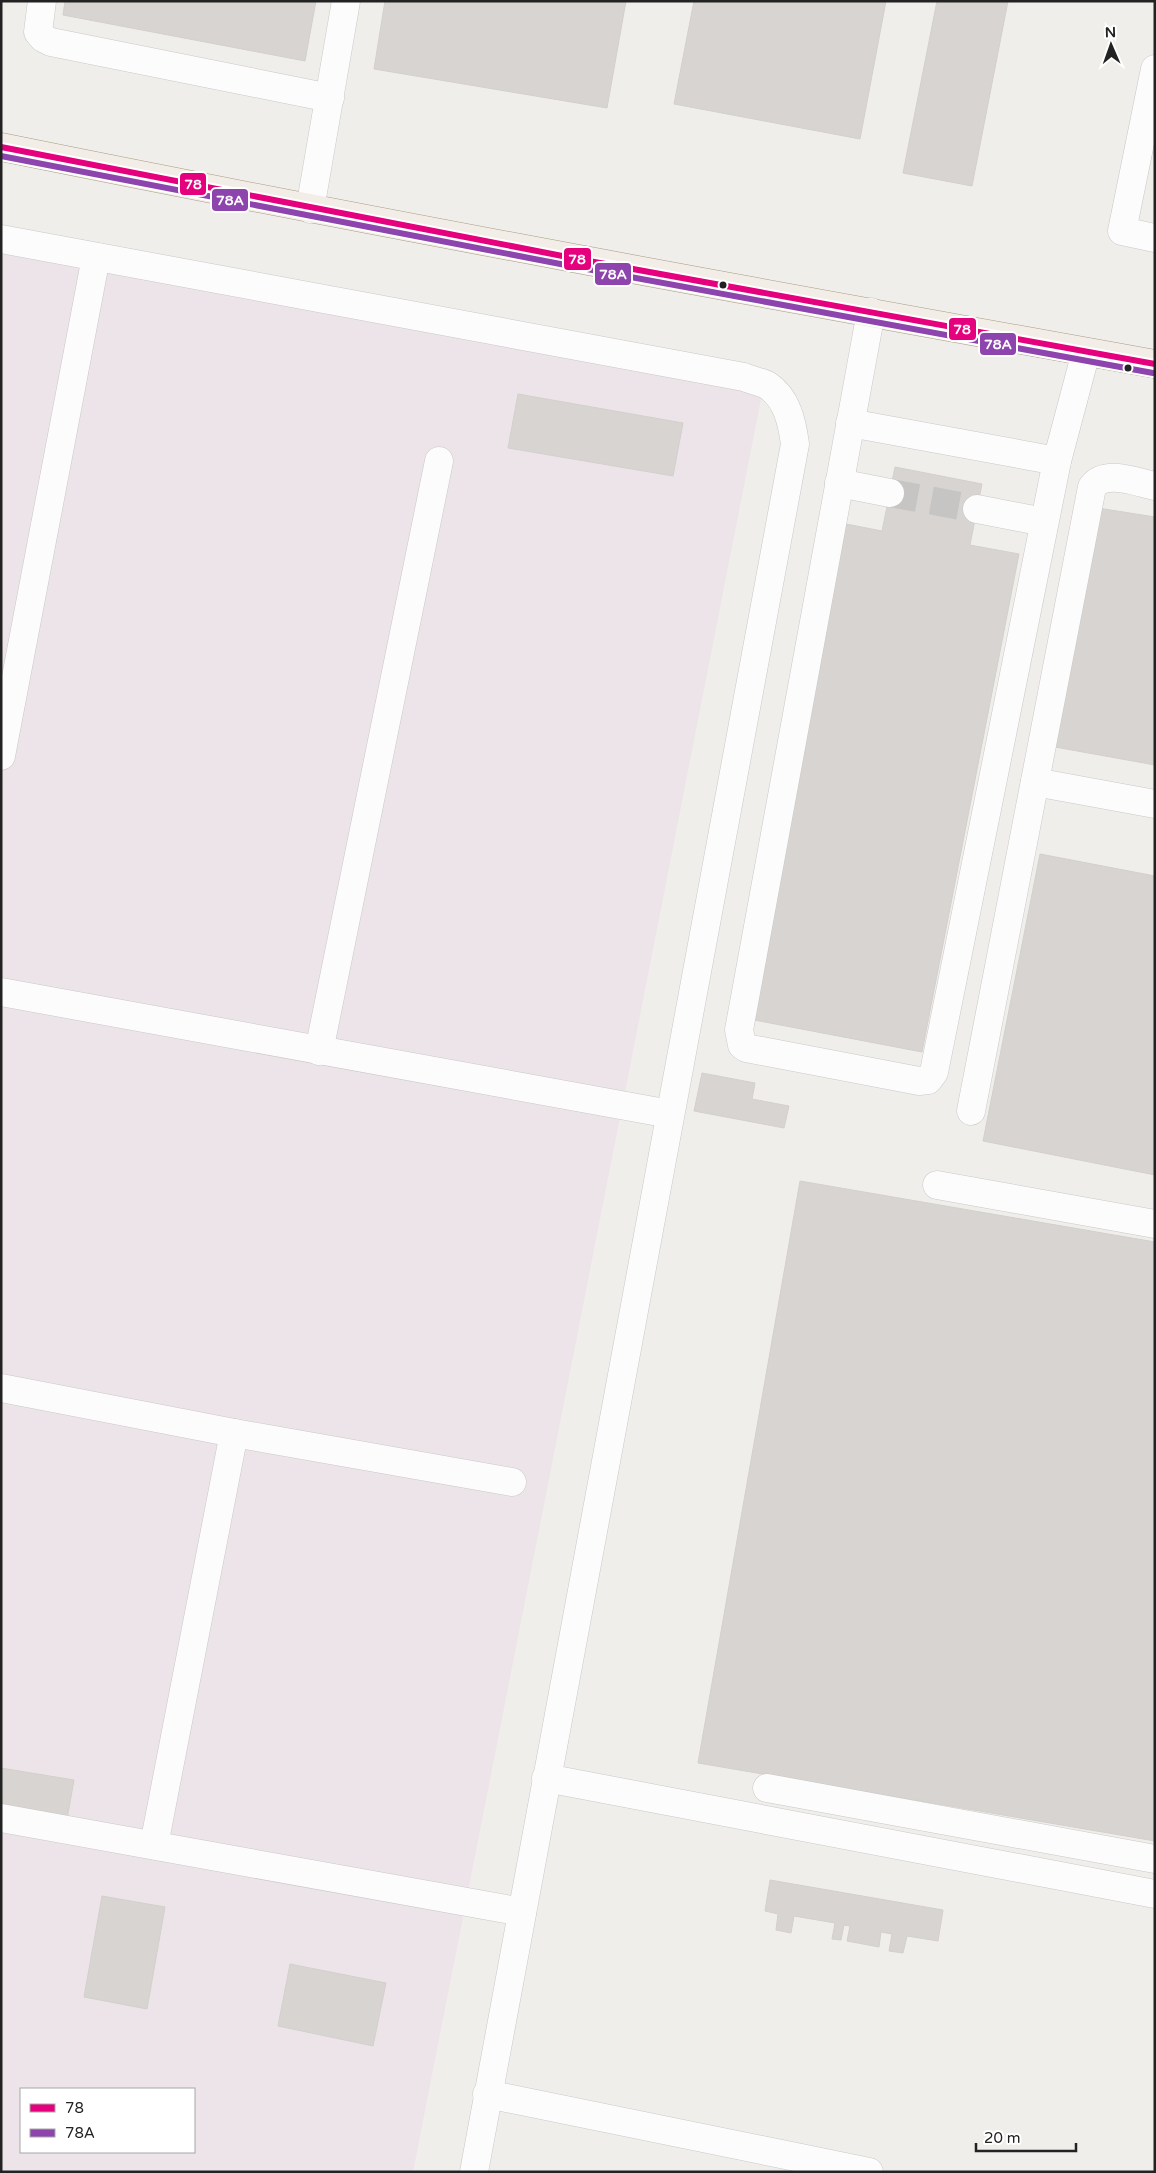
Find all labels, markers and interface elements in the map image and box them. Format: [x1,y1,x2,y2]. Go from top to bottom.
north arrow [1086,20,1136,70]
text: N [1105,24,1116,41]
line badge: 78 [179,172,207,196]
text: 78 [184,176,202,193]
line badge: 78A [211,188,249,212]
text: 78A [216,192,245,209]
line badge: 78 [563,247,592,271]
text: 78 [568,251,586,268]
line badge: 78A [594,262,632,286]
text: 78A [599,266,628,283]
unlabelled marker [718,280,728,290]
line badge: 78 [948,317,977,341]
text: 78 [953,321,971,338]
line badge: 78A [979,332,1017,356]
text: 78A [984,336,1013,353]
unlabelled marker [1123,363,1133,373]
legend [20,2088,195,2153]
text: 78 [65,2099,84,2117]
scale bar [976,2120,1076,2152]
text: 78A [65,2124,95,2142]
text: 20 m [984,2129,1021,2147]

